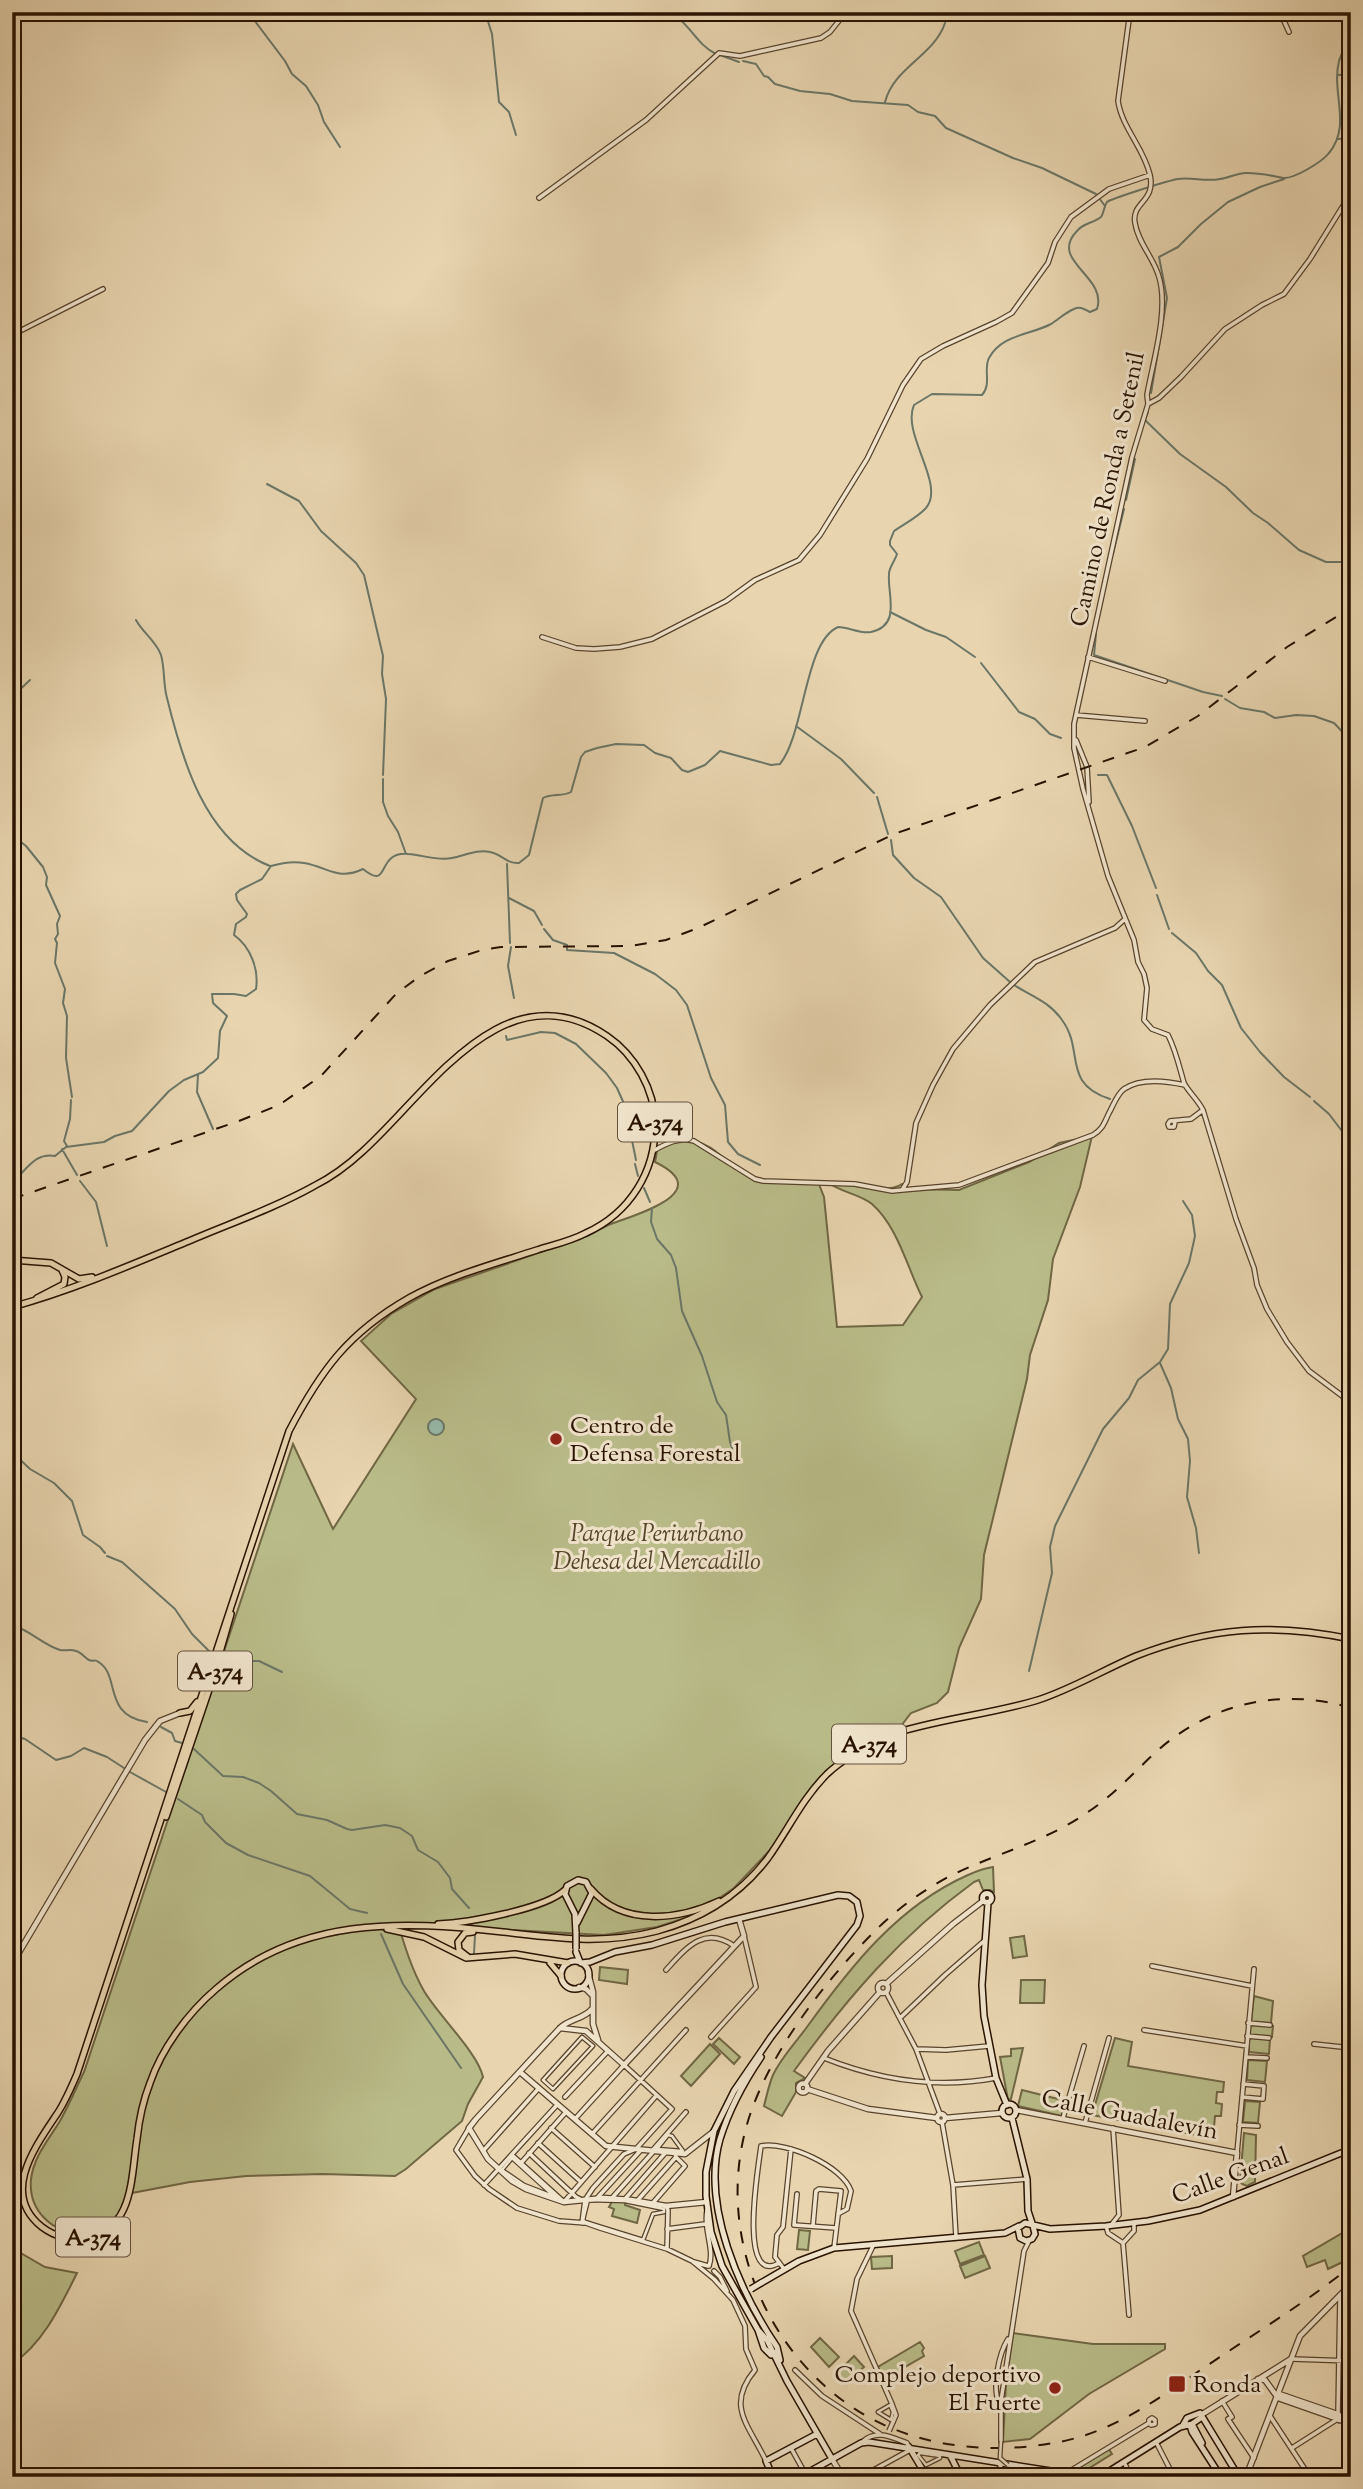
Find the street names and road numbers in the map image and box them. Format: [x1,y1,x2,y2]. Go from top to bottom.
street label: Camino de Ronda a Setenil [1063,348,1155,630]
road number: A-374 [618,1102,692,1142]
road number: A-374 [178,1652,252,1690]
road number: A-374 [832,1724,906,1764]
street label: Calle Guadalevín [1038,2082,1221,2150]
street label: Calle Genal [1167,2140,1294,2214]
road number: A-374 [56,2218,130,2256]

